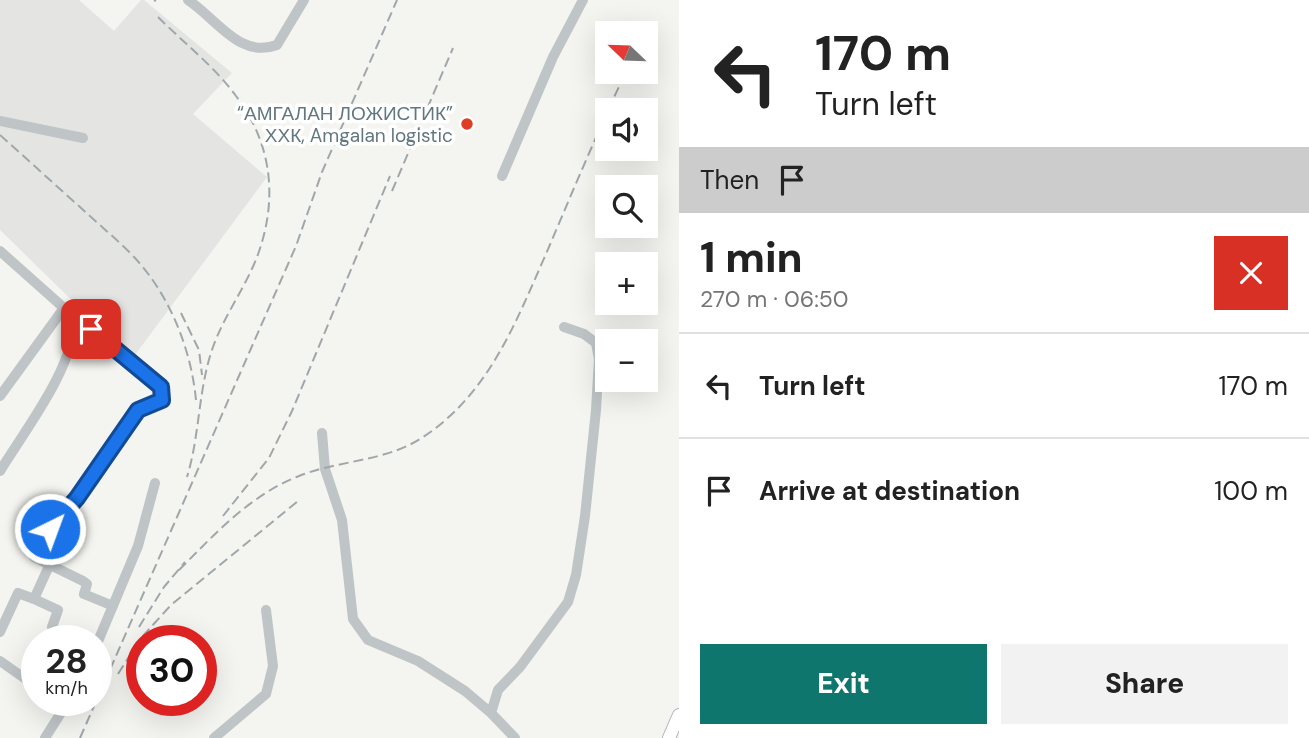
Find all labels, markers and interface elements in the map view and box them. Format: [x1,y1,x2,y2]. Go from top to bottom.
north arrow [595,21,658,84]
map controls [595,21,658,392]
text: 170 m [815,21,951,85]
icon: left [700,28,791,119]
text: Turn left [815,83,937,125]
button: sound [595,98,658,161]
place label: “АМГАЛАН ЛОЖИСТИК” ХХК, Amgalan logistic [237,101,453,148]
marker: “АМГАЛАН ЛОЖИСТИК” ХХК, Amgalan logistic [459,116,475,132]
icon: arrive [773,161,811,199]
text: Then [700,163,759,197]
button: search [595,175,658,238]
text: 1 min [700,230,803,285]
button: close [1214,236,1288,310]
button: + [595,252,658,315]
text: 270 m · 06:50 [700,284,849,314]
pin [61,299,121,359]
icon: arrive [72,310,110,348]
button: − [595,329,658,392]
icon: left [700,367,738,405]
text: Turn left [759,369,866,403]
text: 170 m [1219,369,1288,403]
icon: arrive [700,472,738,510]
text: Arrive at destination [759,474,1020,508]
text: 100 m [1214,474,1288,508]
position arrow [13,492,87,566]
speed limit sign: 30 [126,625,217,716]
text: 28 [45,638,88,684]
button: Exit [700,644,987,724]
button: Share [1001,644,1288,724]
text: km/h [45,676,88,700]

